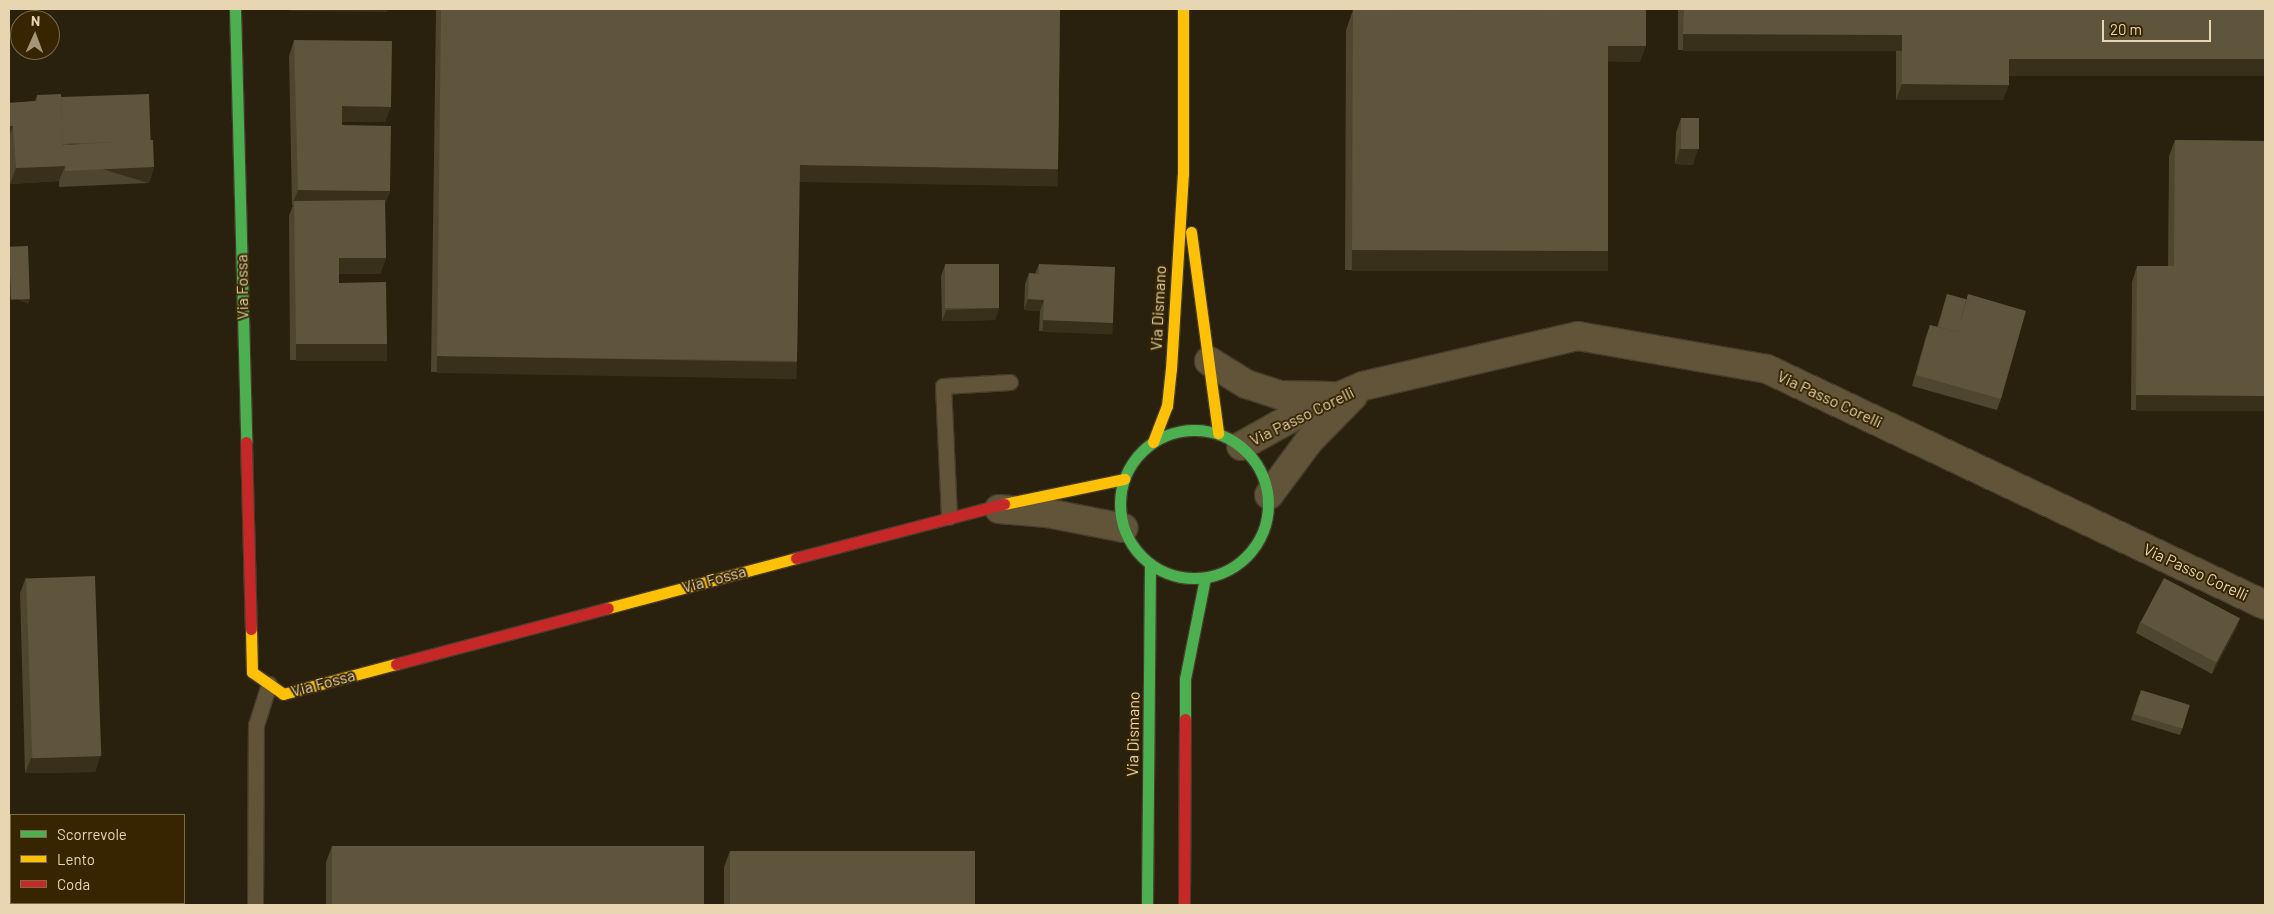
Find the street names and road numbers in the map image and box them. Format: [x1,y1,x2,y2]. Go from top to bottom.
street label: Via Fossa [232,254,252,320]
street label: Via Dismano [1146,265,1170,351]
street label: Via Passo Corelli [1774,366,1886,432]
street label: Via Passo Corelli [1247,382,1357,450]
street label: Via Passo Corelli [2140,539,2252,605]
street label: Via Fossa [680,561,748,597]
street label: Via Fossa [289,665,357,701]
street label: Via Dismano [1123,691,1143,777]

